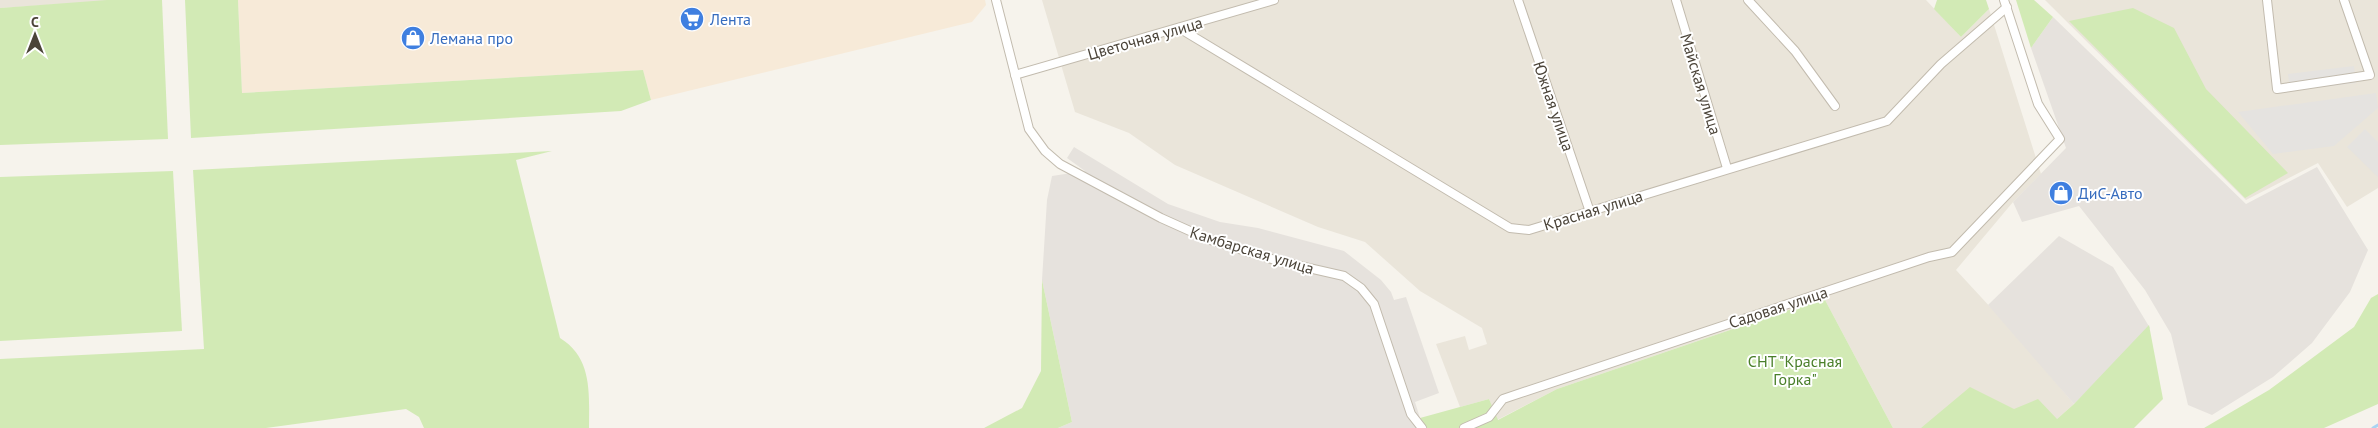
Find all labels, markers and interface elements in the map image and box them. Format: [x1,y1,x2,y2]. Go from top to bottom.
supermarket icon: Лента [679,6,705,32]
place label: Лента [709,9,751,29]
north arrow [10,10,60,60]
street label: Цветочная улица [1085,12,1205,64]
text: С [31,13,39,31]
shop icon: Лемана про [400,25,426,51]
place label: Лемана про [429,28,513,48]
street label: Майская улица [1676,31,1726,137]
street label: Южная улица [1529,58,1579,154]
shop icon: ДиС-Авто [2048,180,2074,206]
place label: ДиС-Авто [2078,183,2142,203]
street label: Красная улица [1541,185,1645,235]
street label: Камбарская улица [1188,222,1316,278]
street label: Садовая улица [1726,282,1830,332]
park label: СНТ "Красная Горка" [1748,351,1842,389]

